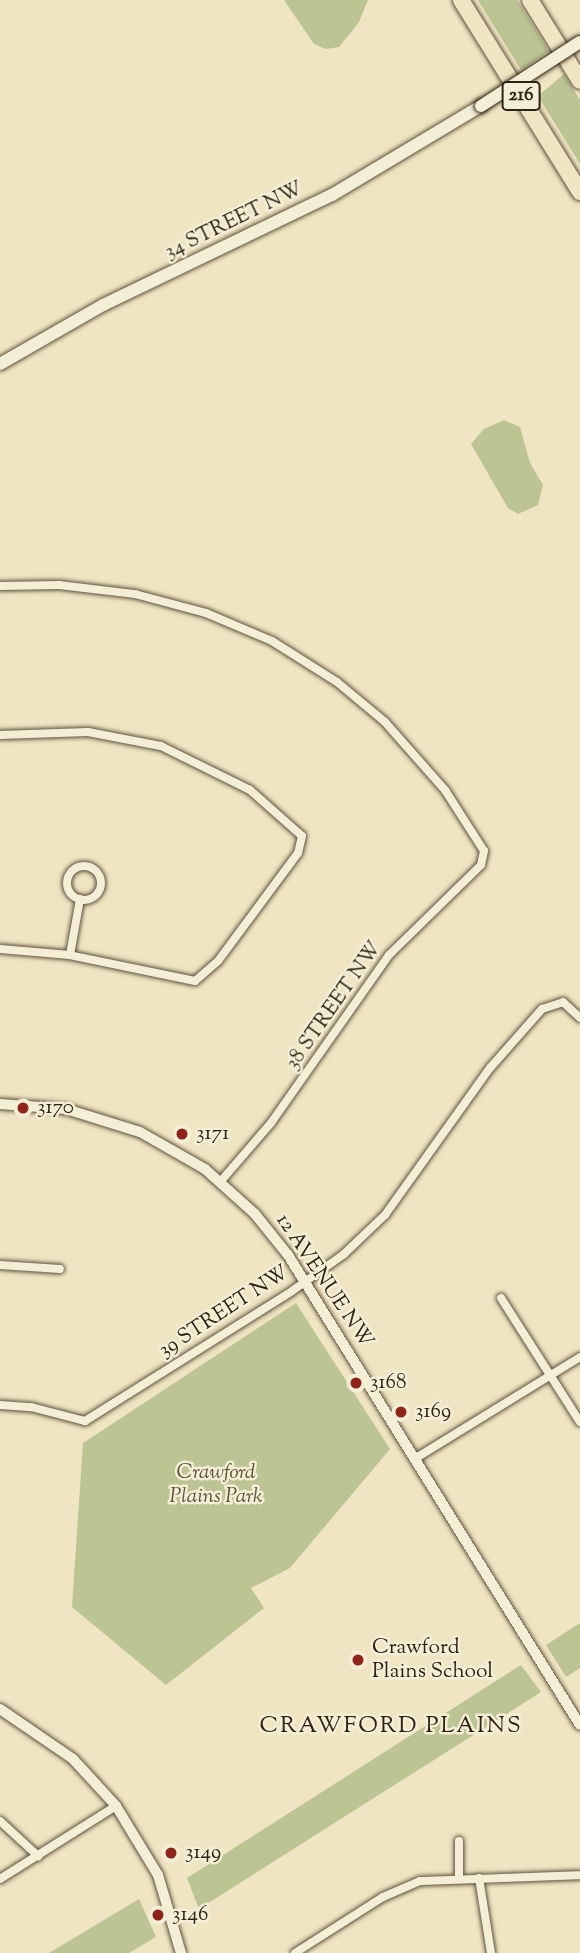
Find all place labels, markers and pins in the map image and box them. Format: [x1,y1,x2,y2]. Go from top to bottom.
place label: 3170 [37,1095,74,1121]
marker: 3170 [15,1100,31,1116]
place label: 3171 [196,1121,229,1147]
marker: 3171 [174,1126,190,1142]
place label: 3168 [370,1370,407,1396]
marker: 3168 [348,1375,364,1391]
place label: 3169 [415,1399,451,1425]
marker: 3169 [393,1404,409,1420]
place label: Crawford Plains School [372,1635,493,1685]
marker: Crawford Plains School [350,1652,366,1668]
place label: 3149 [185,1840,221,1866]
marker: 3149 [163,1845,179,1861]
place label: 3146 [172,1902,208,1928]
marker: 3146 [150,1907,166,1923]

